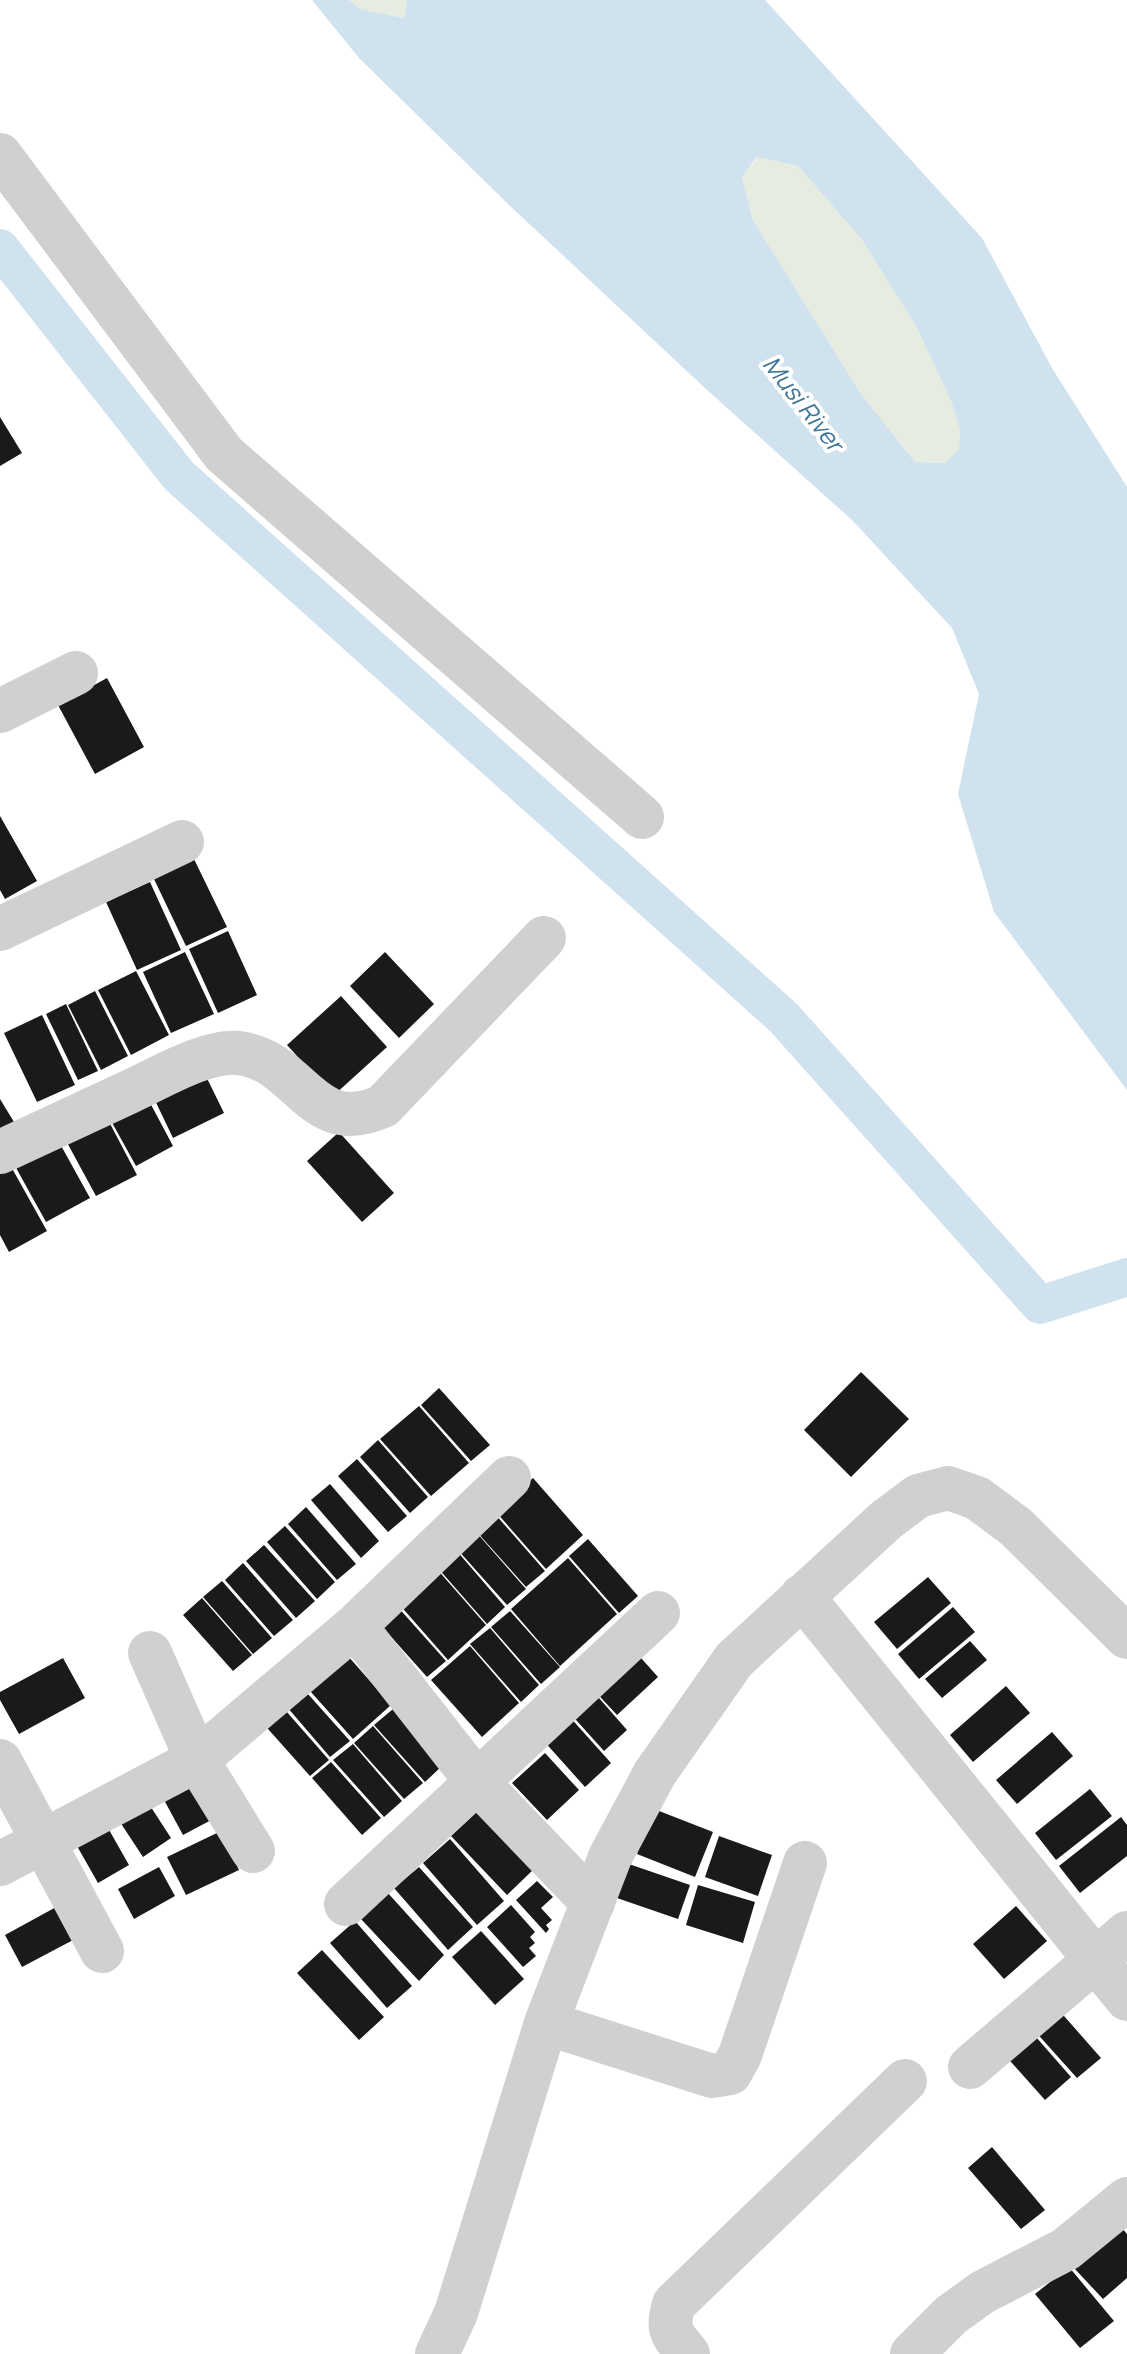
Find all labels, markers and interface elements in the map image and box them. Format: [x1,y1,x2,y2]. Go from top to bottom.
water label: Musi River [756,348,854,460]

